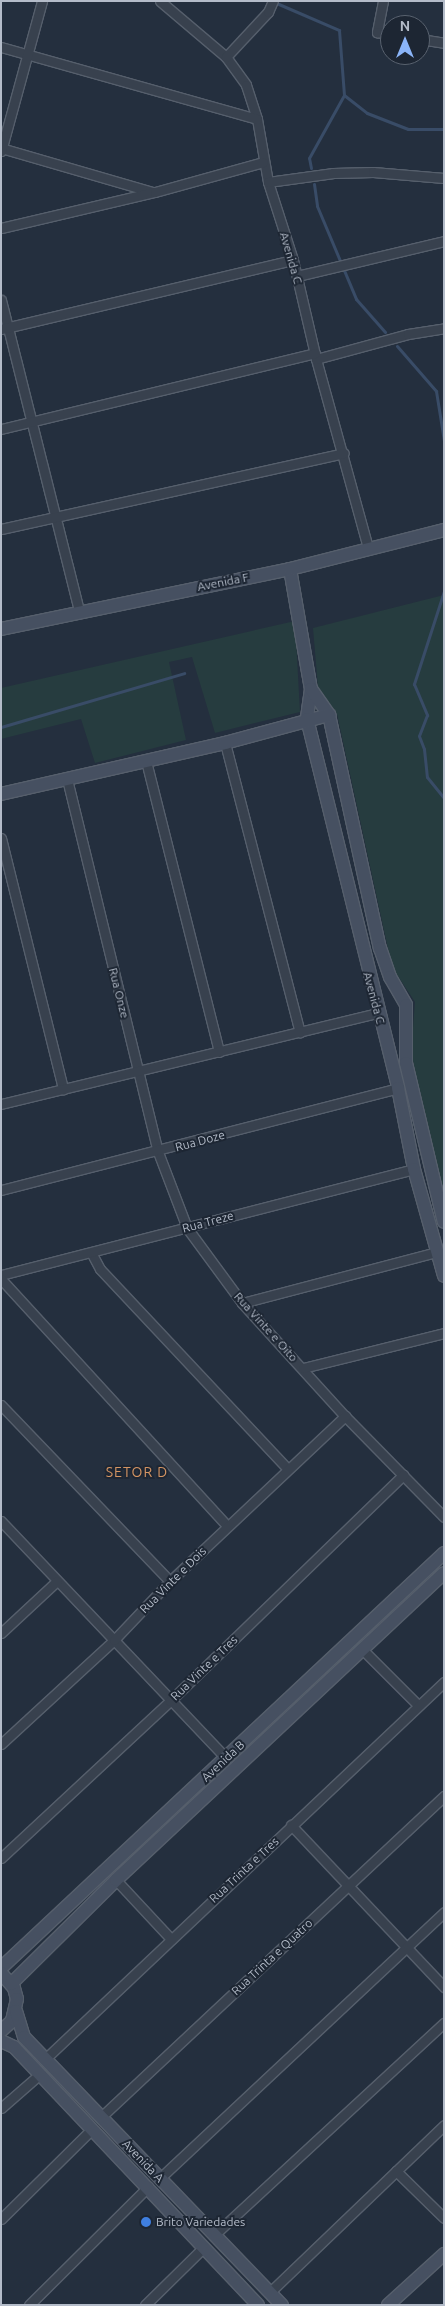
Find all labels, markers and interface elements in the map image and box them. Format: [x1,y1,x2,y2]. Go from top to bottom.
north arrow [380,15,430,65]
text: N [400,18,410,34]
street label: Avenida C [277,230,305,286]
street label: Avenida F [196,570,250,594]
street label: Rua Onze [106,966,132,1020]
street label: Avenida C [360,970,388,1026]
street label: Rua Doze [174,1127,226,1155]
street label: Rua Treze [181,1208,235,1236]
street label: Rua Vinte e Oito [231,1289,301,1365]
district label: SETOR D [105,1464,169,1480]
street label: Rua Vinte e Dois [137,1544,209,1616]
street label: Rua Vinte e Tres [168,1633,240,1703]
street label: Avenida B [199,1738,247,1784]
street label: Rua Trinta e Tres [206,1834,282,1906]
street label: Rua Trinta e Quatro [229,1916,315,1998]
street label: Avenida A [119,2137,167,2185]
place label: Brito Variedades [156,2215,245,2229]
marker: Brito Variedades [140,2216,152,2228]

